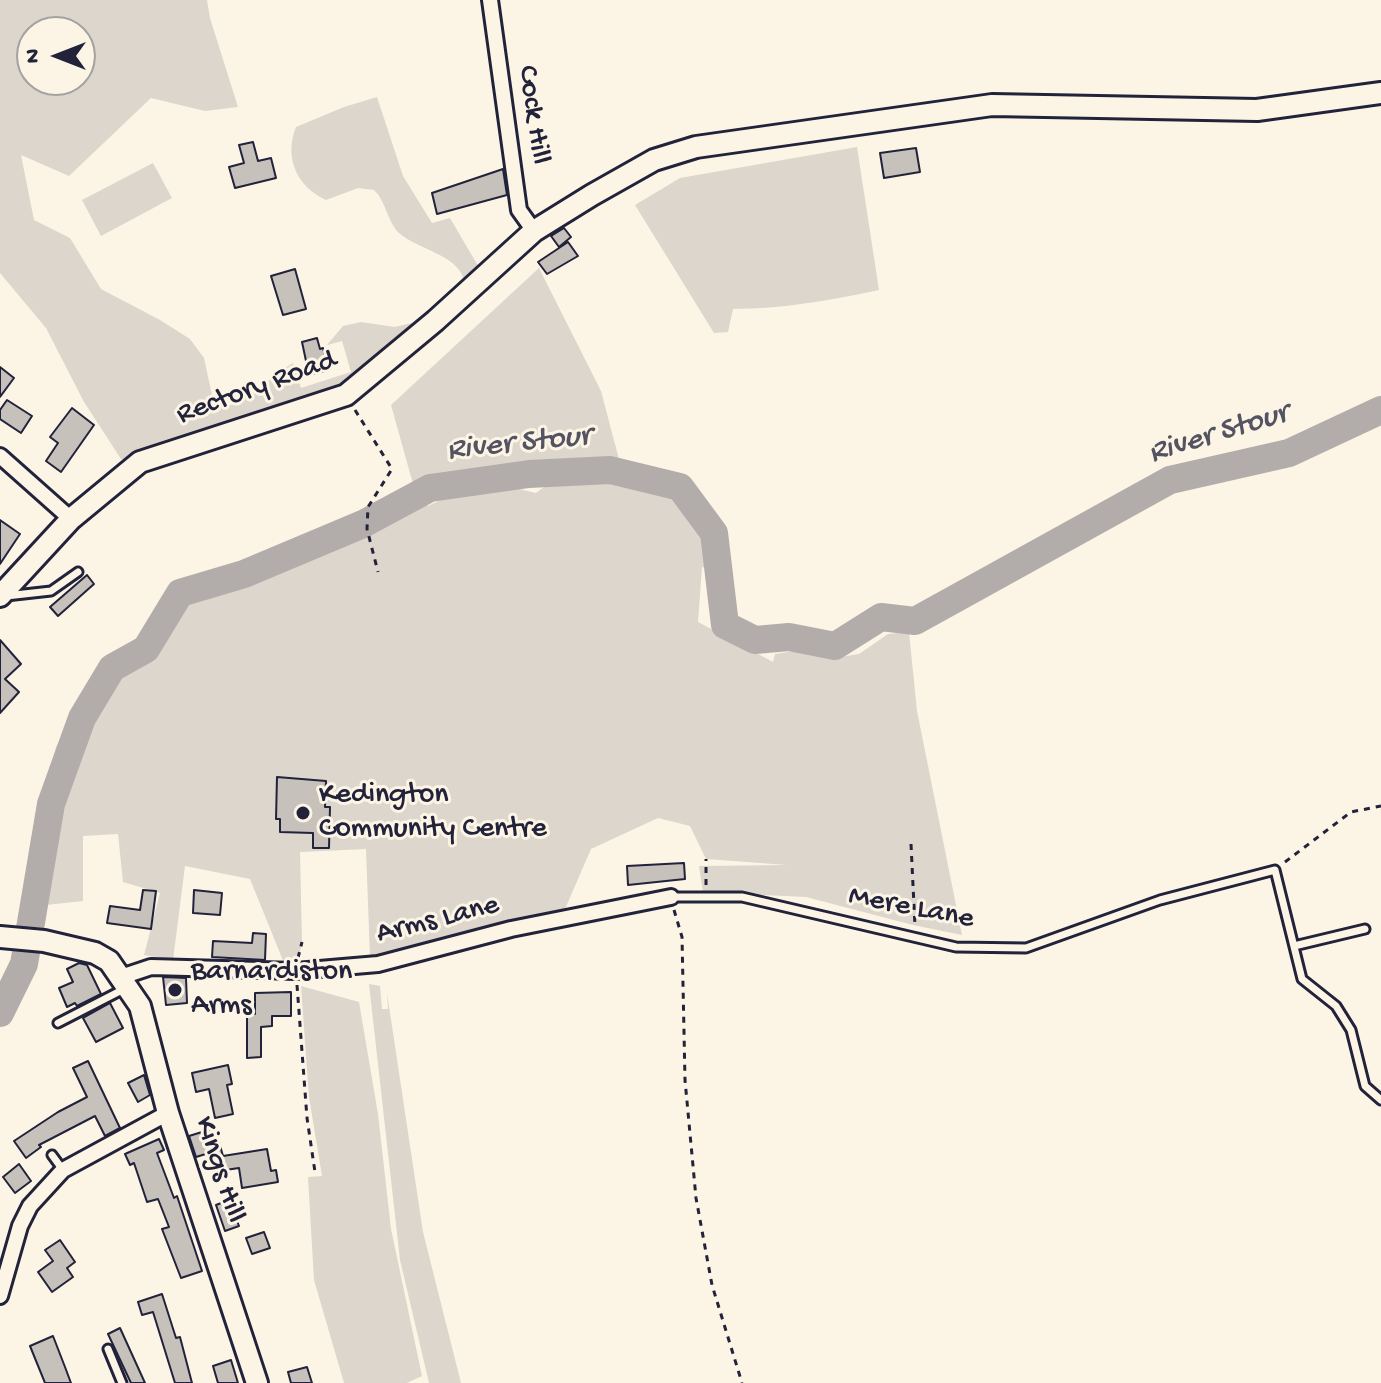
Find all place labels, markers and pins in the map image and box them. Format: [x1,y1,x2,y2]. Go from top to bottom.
place label: Kedington Community Centre [319,778,547,848]
marker: Kedington Community Centre [294,804,312,822]
place label: Barnardiston Arms [191,955,352,1026]
marker: Barnardiston Arms [166,981,184,999]

